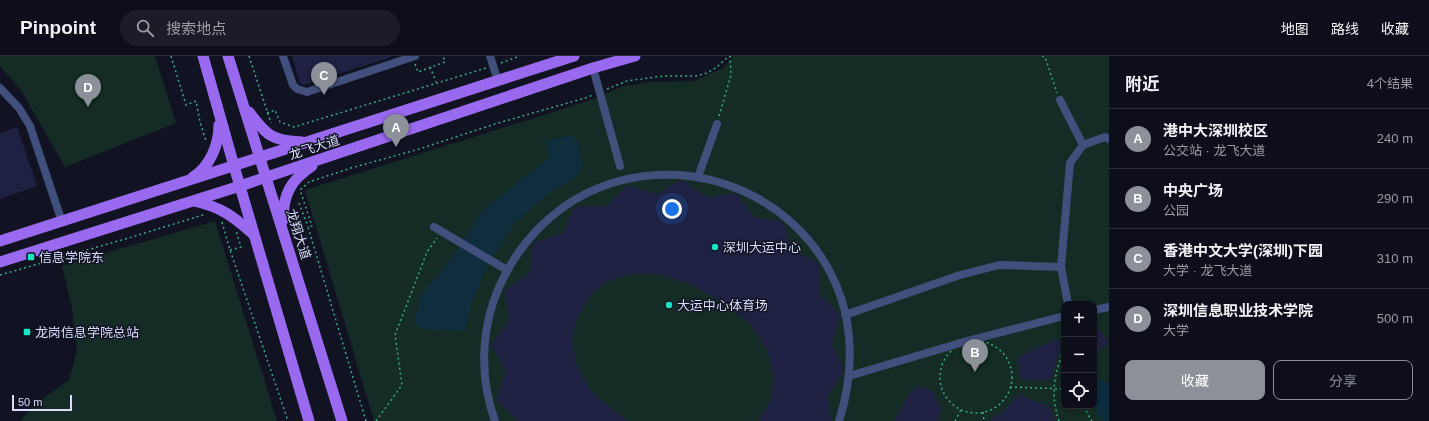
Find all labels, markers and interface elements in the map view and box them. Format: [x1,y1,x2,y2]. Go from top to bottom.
search box [120,10,400,46]
text: Pinpoint [20,17,96,38]
icon: search [134,17,156,39]
text: 搜索地点 [166,20,226,37]
text: 地图 [1281,21,1309,37]
text: 路线 [1331,21,1359,37]
text: 收藏 [1381,21,1409,37]
pin: C [311,62,337,95]
pin: D [75,74,101,107]
text: 附近 [1125,75,1159,94]
text: 4个结果 [1367,76,1413,91]
pin: A [383,114,409,147]
text: 港中大深圳校区 [1163,122,1268,139]
text: A [1133,131,1143,146]
text: 240 m [1377,131,1413,146]
street label: 龙飞大道 [287,132,341,163]
text: 公交站 · 龙飞大道 [1163,143,1266,158]
text: 中央广场 [1163,182,1223,199]
text: B [1133,191,1143,206]
text: 290 m [1377,191,1413,206]
your location [662,199,682,219]
text: 公园 [1163,203,1189,218]
street label: 龙翔大道 [283,207,314,261]
place label: 深圳大运中心 [723,240,801,255]
marker: 深圳大运中心 [710,242,720,252]
text: 香港中文大学(深圳)下园 [1163,242,1323,259]
place label: 信息学院东 [39,250,104,265]
text: C [1133,251,1143,266]
text: 310 m [1377,251,1413,266]
marker: 信息学院东 [26,252,36,262]
text: 大学 · 龙飞大道 [1163,263,1253,278]
place label: 大运中心体育场 [677,298,768,313]
marker: 大运中心体育场 [664,300,674,310]
map controls [1061,301,1097,409]
button: + [1061,301,1097,337]
text: 深圳信息职业技术学院 [1163,302,1313,319]
text: D [1133,311,1143,326]
text: 500 m [1377,311,1413,326]
text: 大学 [1163,323,1189,338]
place label: 龙岗信息学院总站 [35,325,139,340]
marker: 龙岗信息学院总站 [22,327,32,337]
button: − [1061,337,1097,373]
pin: B [962,339,988,372]
button: 收藏 [1125,360,1265,400]
button: 分享 [1273,360,1413,400]
button: locate [1061,373,1097,409]
scale bar [12,393,72,412]
text: 50 m [18,396,42,408]

